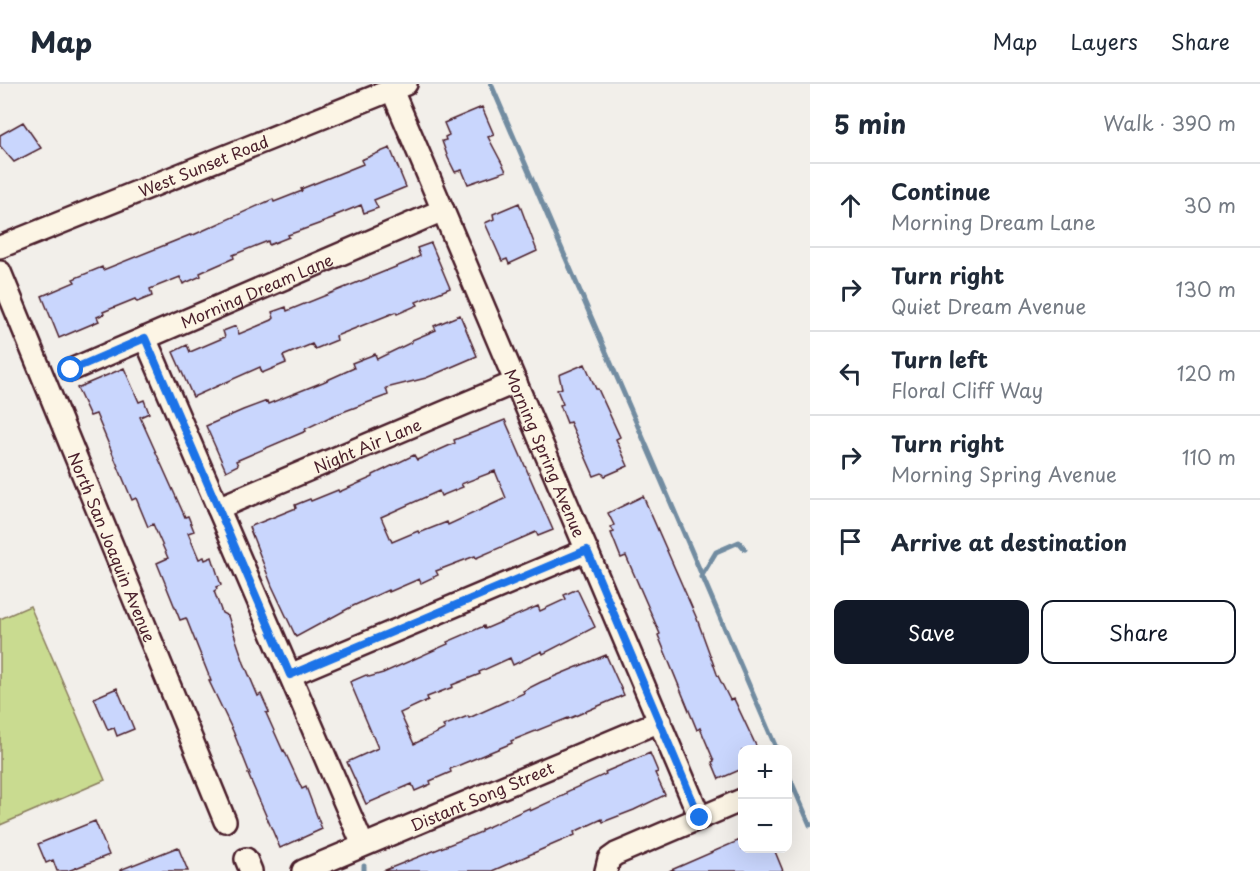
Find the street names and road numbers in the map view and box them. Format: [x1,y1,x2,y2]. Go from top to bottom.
street label: West Sunset Road [135,129,272,202]
street label: Morning Dream Lane [177,247,337,334]
street label: Morning Spring Avenue [499,365,592,541]
street label: Night Air Lane [310,412,425,478]
street label: North San Joaquin Avenue [63,448,162,646]
street label: Distant Song Street [406,755,558,837]

